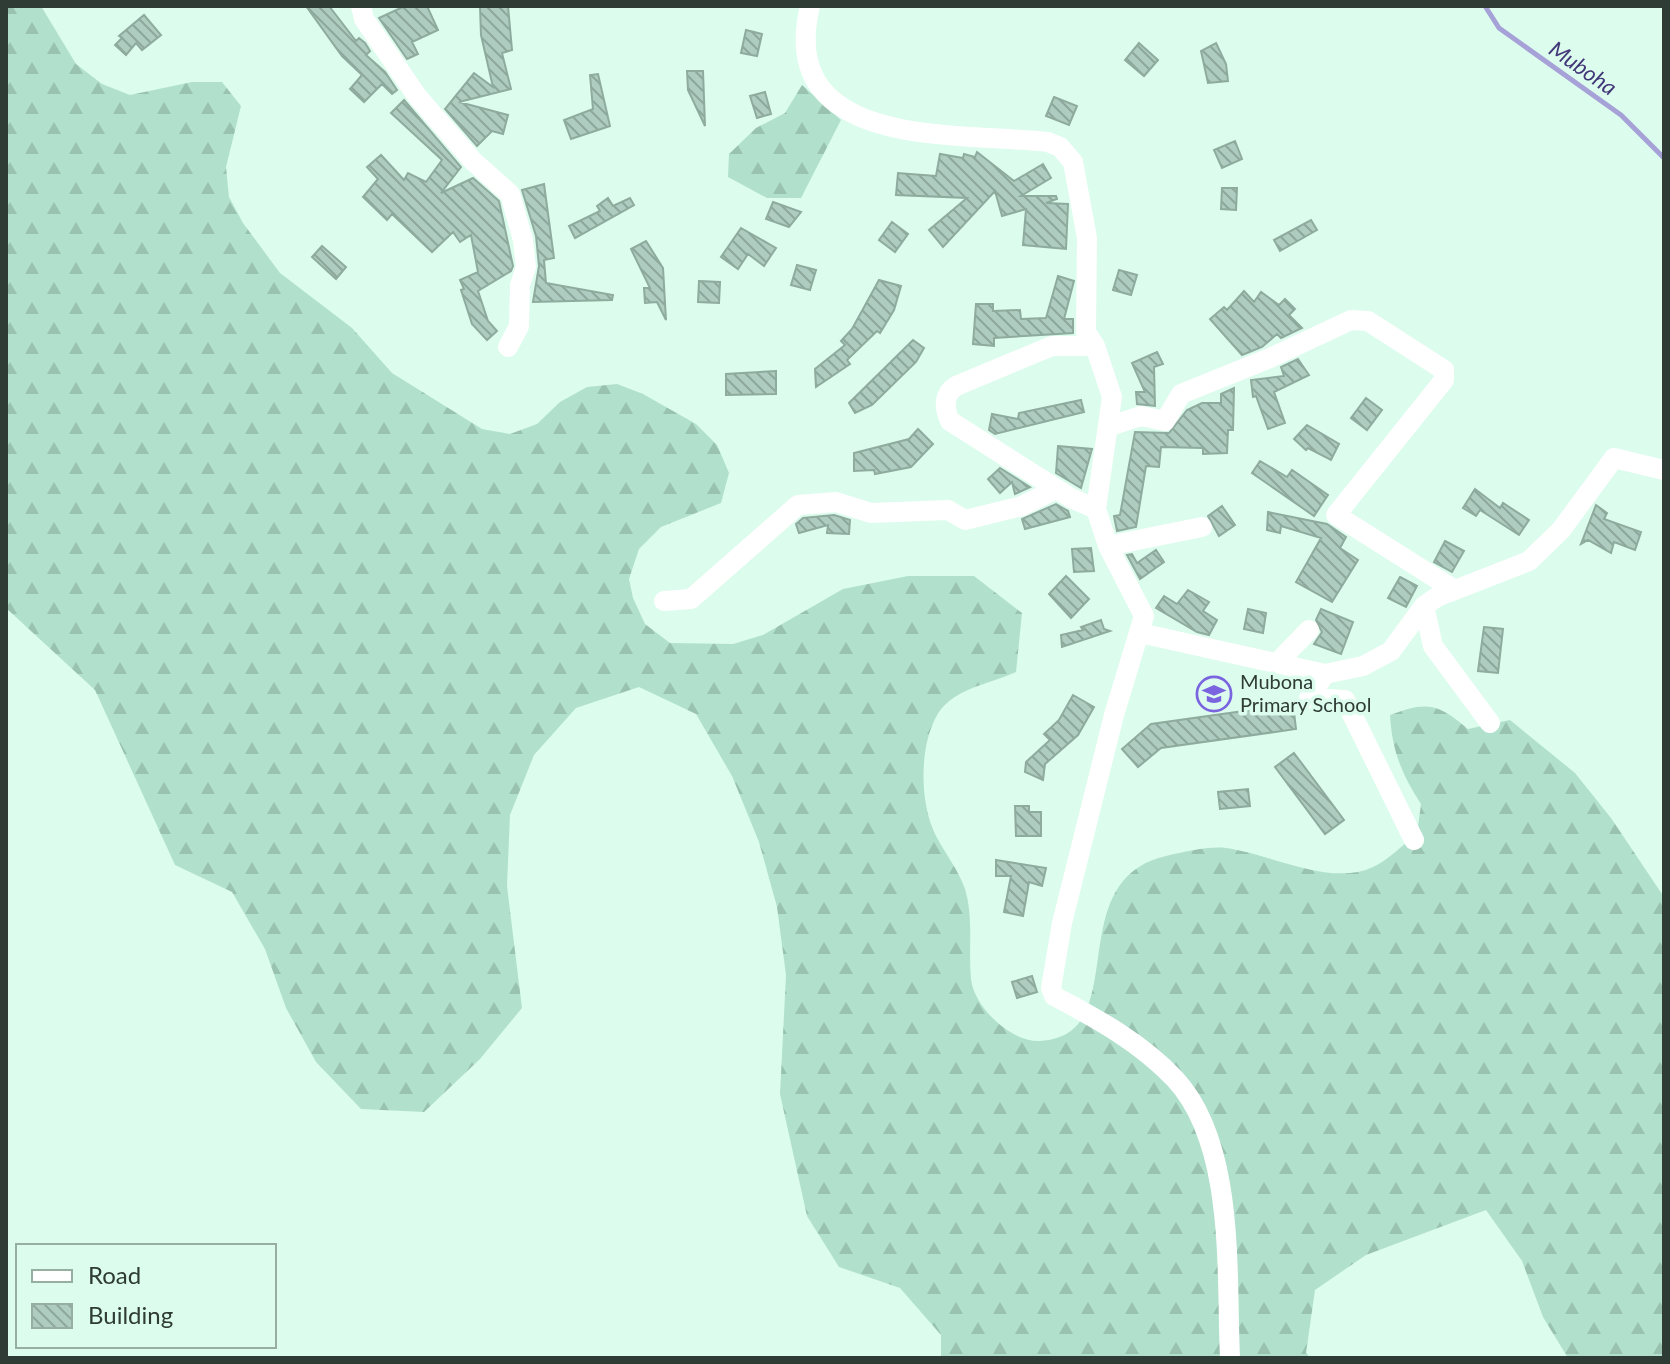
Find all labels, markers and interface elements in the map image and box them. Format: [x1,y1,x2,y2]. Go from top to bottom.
water label: Muboha [1544,35,1622,101]
place label: Mubona Primary School [1240,669,1371,716]
school or university icon: Mubona Primary School [1195,675,1233,713]
legend [16,1244,276,1348]
text: Road [88,1260,141,1289]
text: Building [88,1300,173,1329]

